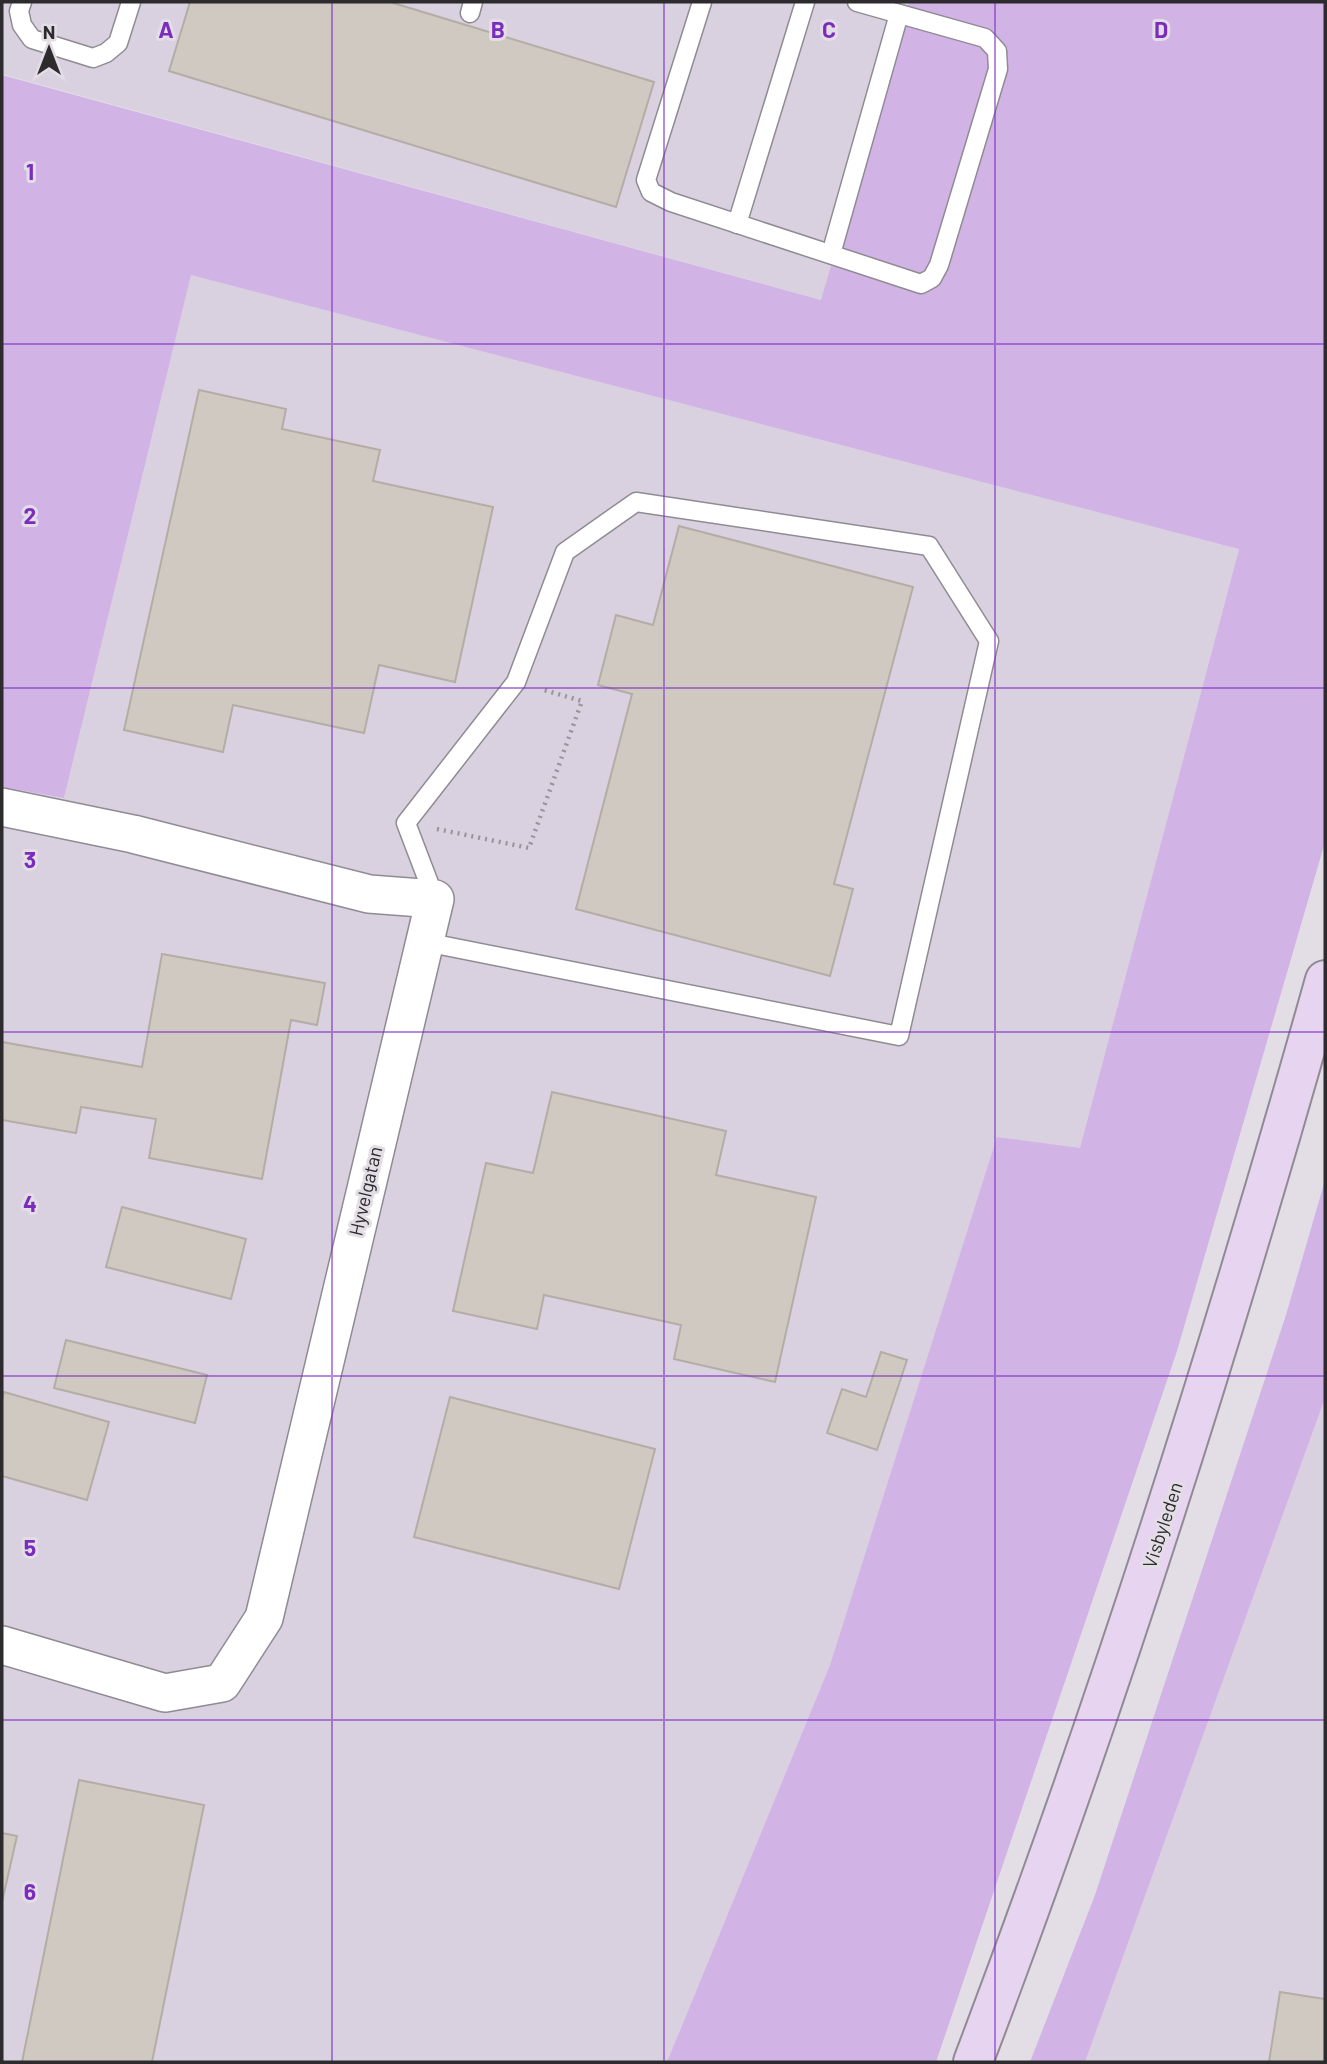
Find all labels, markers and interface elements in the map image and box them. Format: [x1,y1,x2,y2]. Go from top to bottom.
north arrow [14,14,84,84]
text: A [158,15,174,43]
text: B [491,15,505,43]
text: C [822,15,836,43]
text: D [1154,15,1168,43]
text: N [43,20,55,43]
text: 1 [26,157,34,185]
text: 2 [24,501,36,529]
text: 3 [24,845,36,873]
street label: Hyvelgatan [344,1144,386,1238]
text: 4 [23,1189,37,1217]
street label: Visbyleden [1137,1479,1187,1571]
text: 5 [24,1533,36,1561]
text: 6 [24,1877,36,1905]

